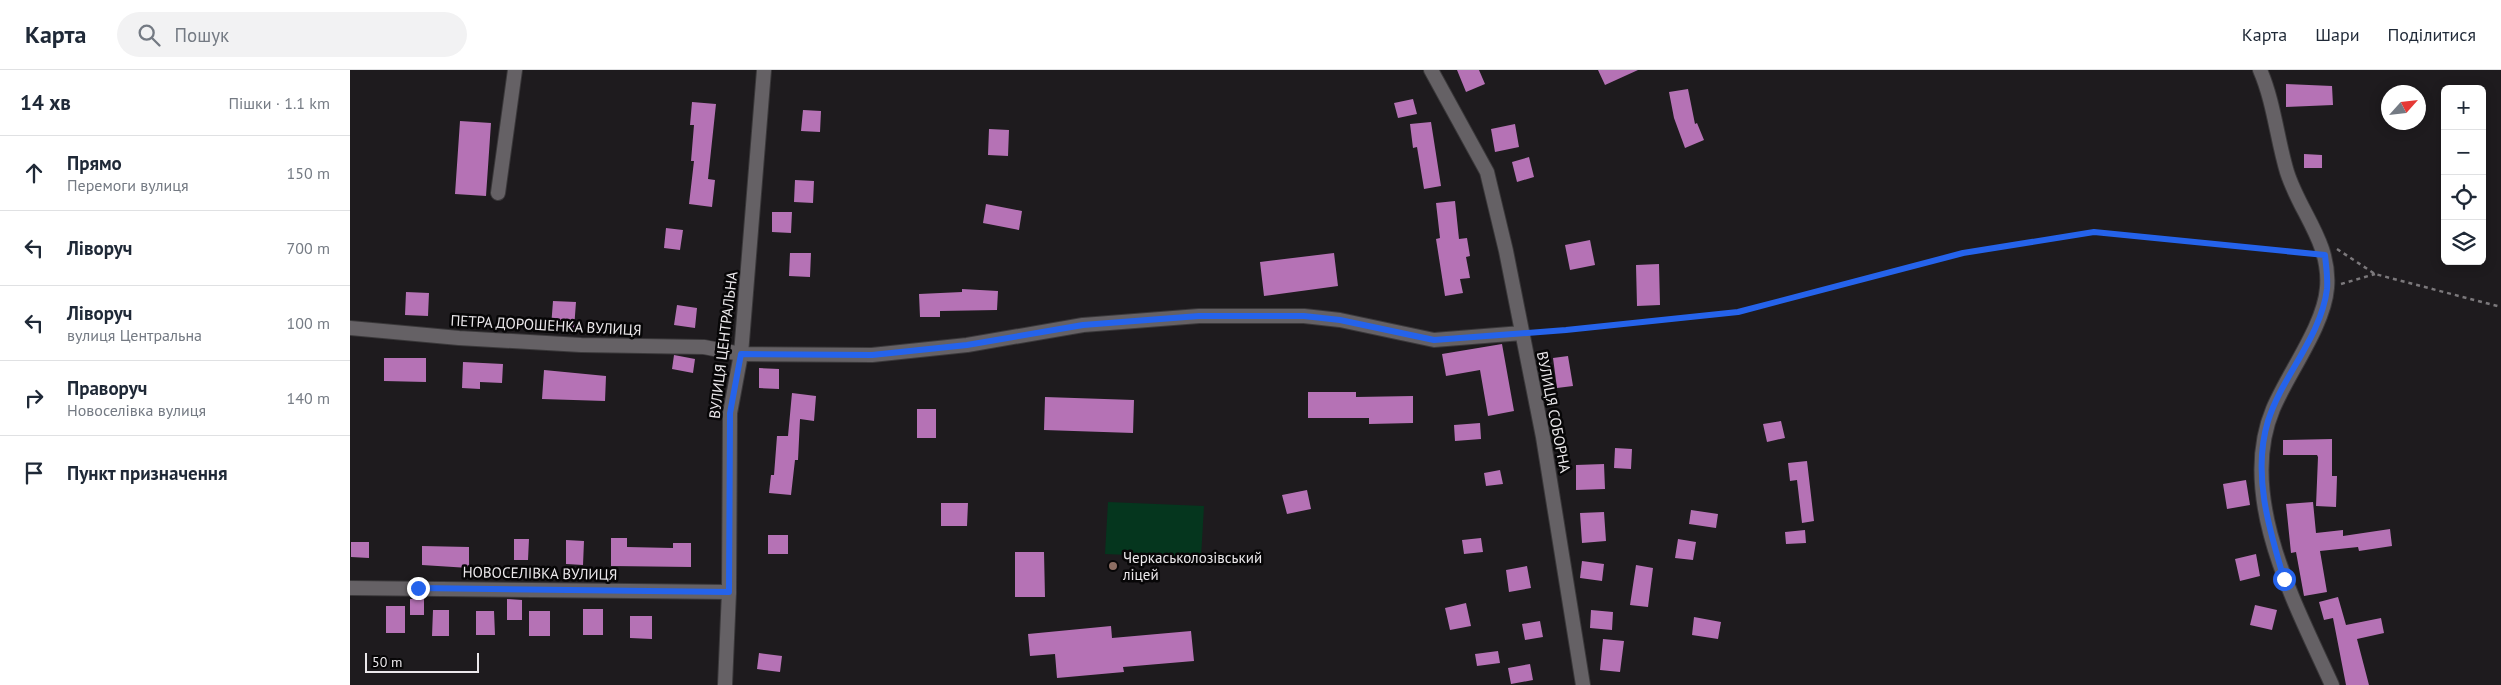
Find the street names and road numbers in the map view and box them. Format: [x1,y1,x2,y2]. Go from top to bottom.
street label: ВУЛИЦЯ ЦЕНТРАЛЬНА [705,270,742,420]
street label: ПЕТРА ДОРОШЕНКА ВУЛИЦЯ [450,311,642,339]
street label: ВУЛИЦЯ СОБОРНА [1533,350,1575,475]
street label: НОВОСЕЛІВКА ВУЛИЦЯ [462,562,618,584]

